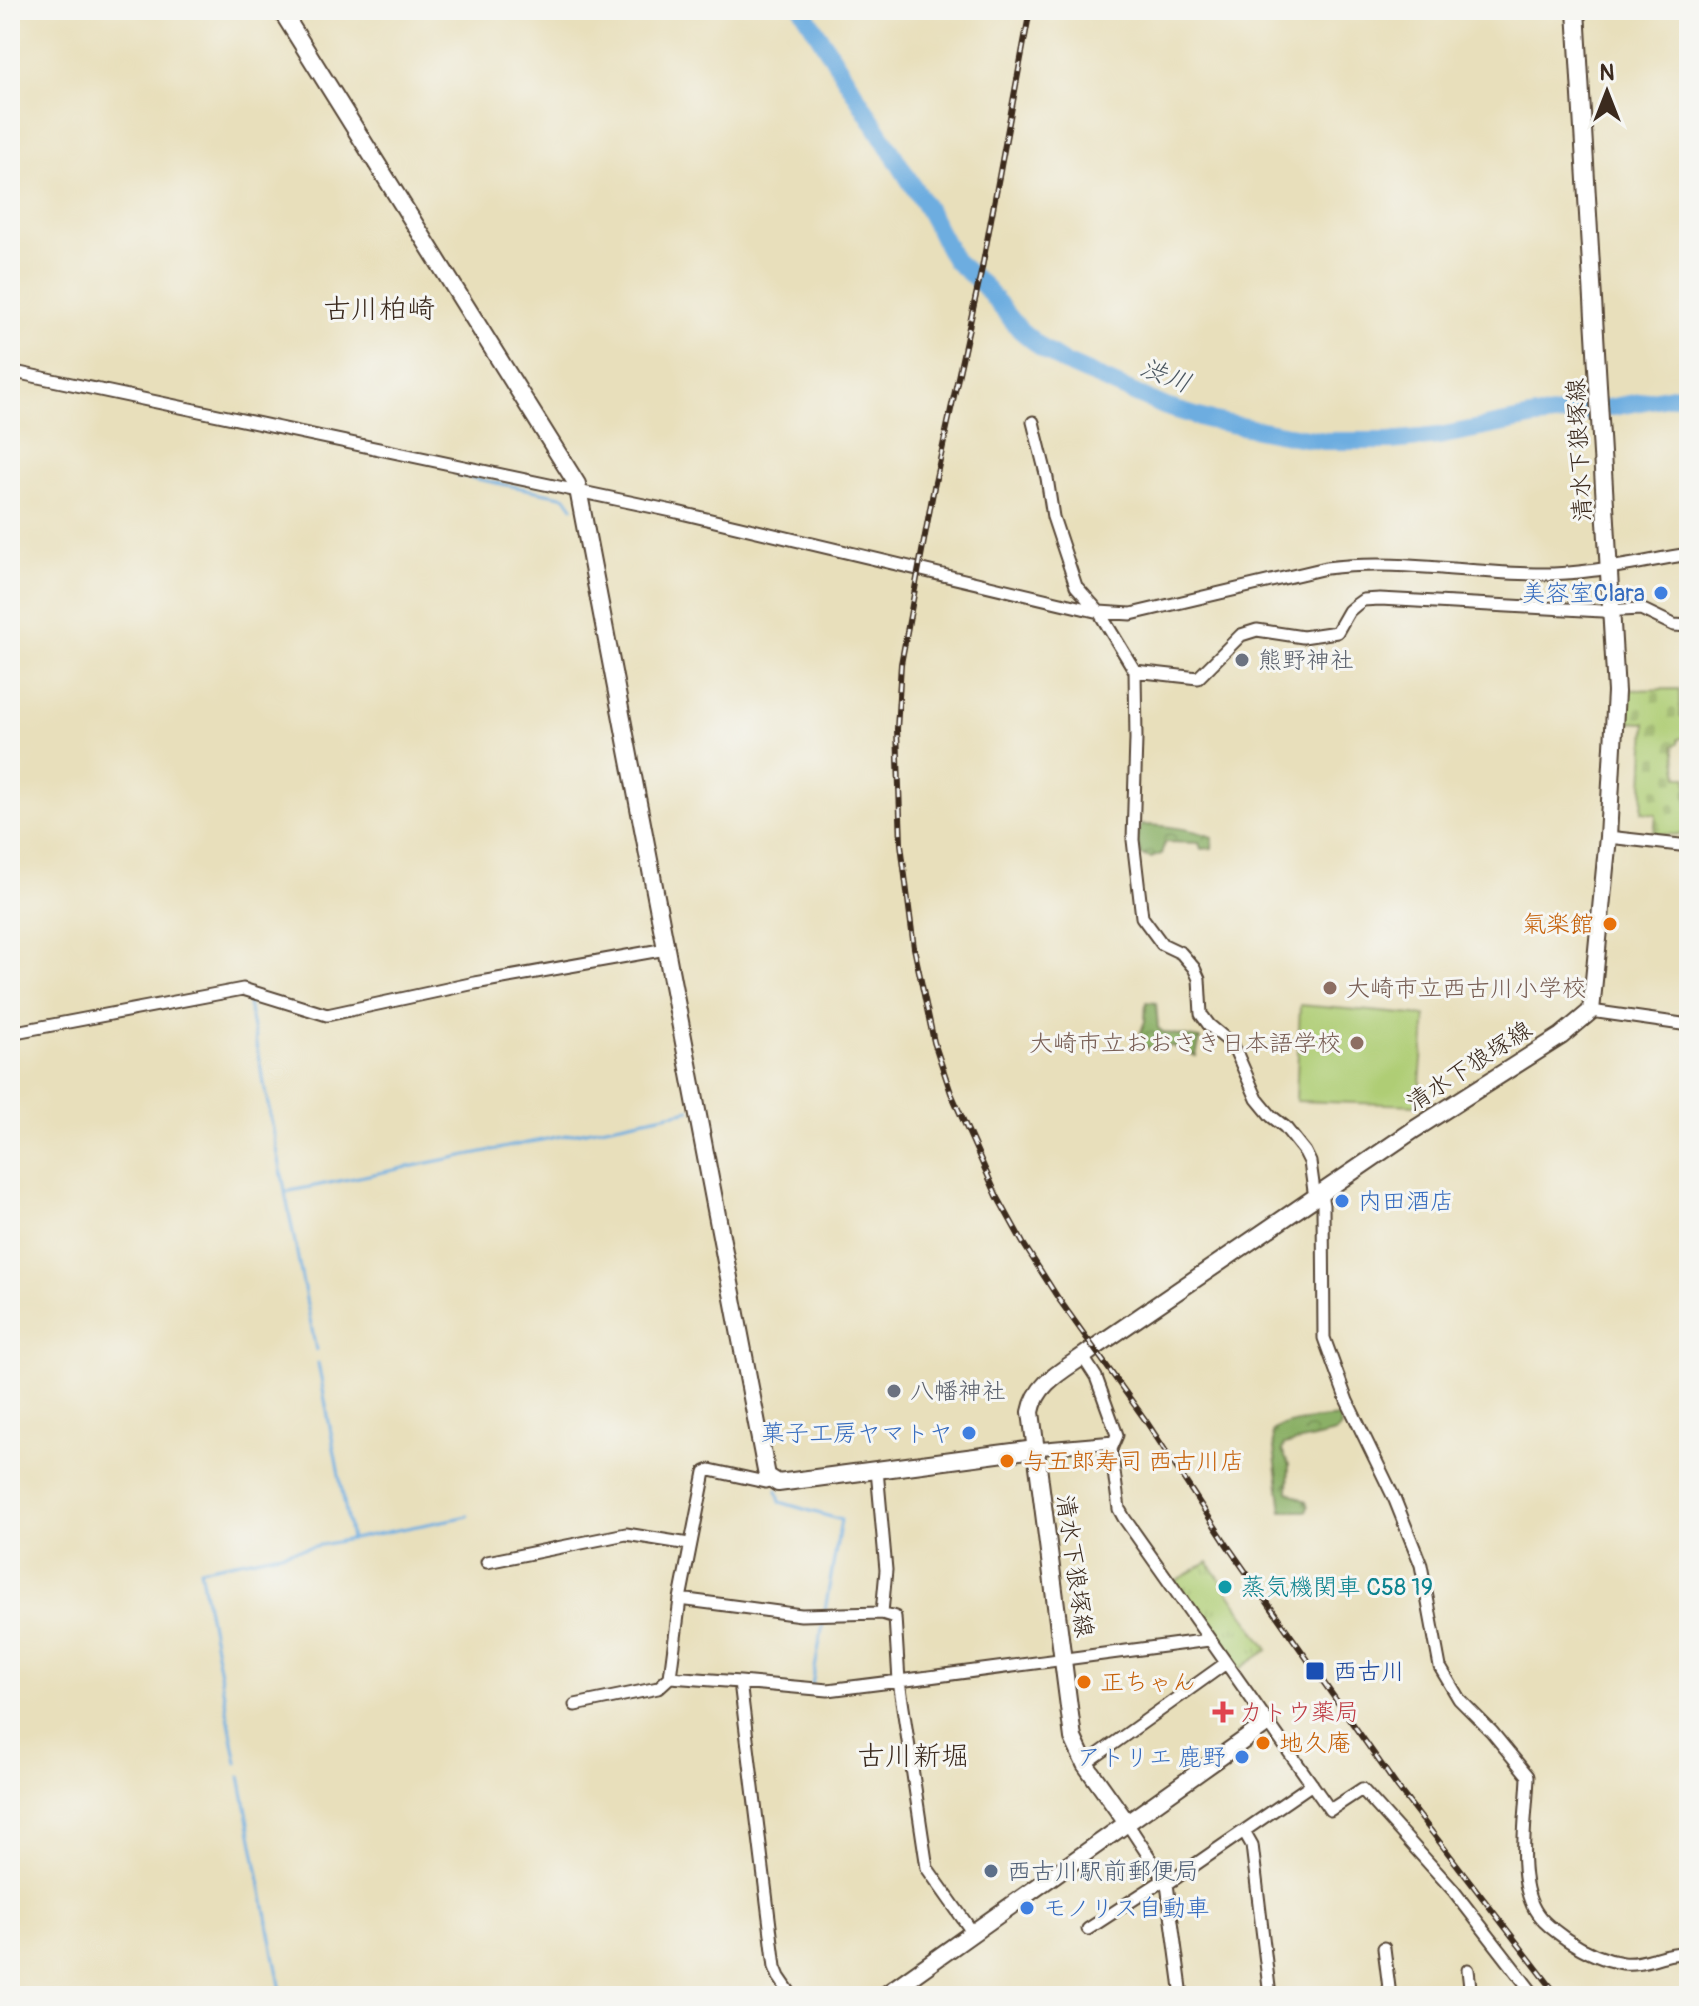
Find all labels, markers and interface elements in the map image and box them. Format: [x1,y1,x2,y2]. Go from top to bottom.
north arrow [1567,52,1647,132]
text: N [1600,59,1615,87]
district label: 古川柏崎 [323,292,435,327]
water label: 渋川 [1136,352,1196,400]
street label: 清水下狼塚線 [1561,377,1598,523]
place label: 美容室Clara [1522,579,1645,608]
marker: 美容室Clara [1652,584,1670,602]
place label: 熊野神社 [1258,646,1354,675]
marker: 熊野神社 [1233,651,1251,669]
place label: 氣楽館 [1522,910,1594,939]
marker: 氣楽館 [1601,915,1619,933]
place label: 大崎市立西古川小学校 [1346,974,1586,1003]
marker: 大崎市立西古川小学校 [1321,979,1339,997]
street label: 清水下狼塚線 [1401,1015,1538,1118]
place label: 大崎市立おおさき日本語学校 [1029,1029,1341,1058]
marker: 大崎市立おおさき日本語学校 [1348,1034,1366,1052]
place label: 内田酒店 [1358,1187,1454,1216]
marker: 内田酒店 [1333,1192,1351,1210]
place label: 八幡神社 [910,1377,1006,1406]
marker: 八幡神社 [885,1382,903,1400]
place label: 菓子工房ヤマトヤ [761,1419,953,1448]
marker: 菓子工房ヤマトヤ [960,1424,978,1442]
place label: 与五郎寿司 西古川店 [1023,1447,1244,1476]
marker: 与五郎寿司 西古川店 [998,1452,1016,1470]
street label: 清水下狼塚線 [1050,1493,1099,1639]
place label: 蒸気機関車 C58 19 [1241,1573,1433,1602]
marker: 蒸気機関車 C58 19 [1216,1578,1234,1596]
place label: 西古川 [1333,1657,1405,1686]
marker: 西古川 [1304,1660,1326,1682]
place label: 正ちゃん [1100,1668,1196,1697]
marker: 正ちゃん [1075,1673,1093,1691]
place label: カトウ薬局 [1239,1698,1359,1727]
marker: カトウ薬局 [1214,1703,1232,1721]
place label: 地久庵 [1279,1729,1351,1758]
marker: 地久庵 [1254,1734,1272,1752]
district label: 古川新堀 [857,1739,969,1774]
place label: アトリエ 鹿野 [1077,1743,1226,1772]
marker: アトリエ 鹿野 [1233,1748,1251,1766]
place label: 西古川駅前郵便局 [1007,1857,1199,1886]
marker: 西古川駅前郵便局 [982,1862,1000,1880]
place label: モノリス自動車 [1043,1894,1210,1923]
marker: モノリス自動車 [1018,1899,1036,1917]

